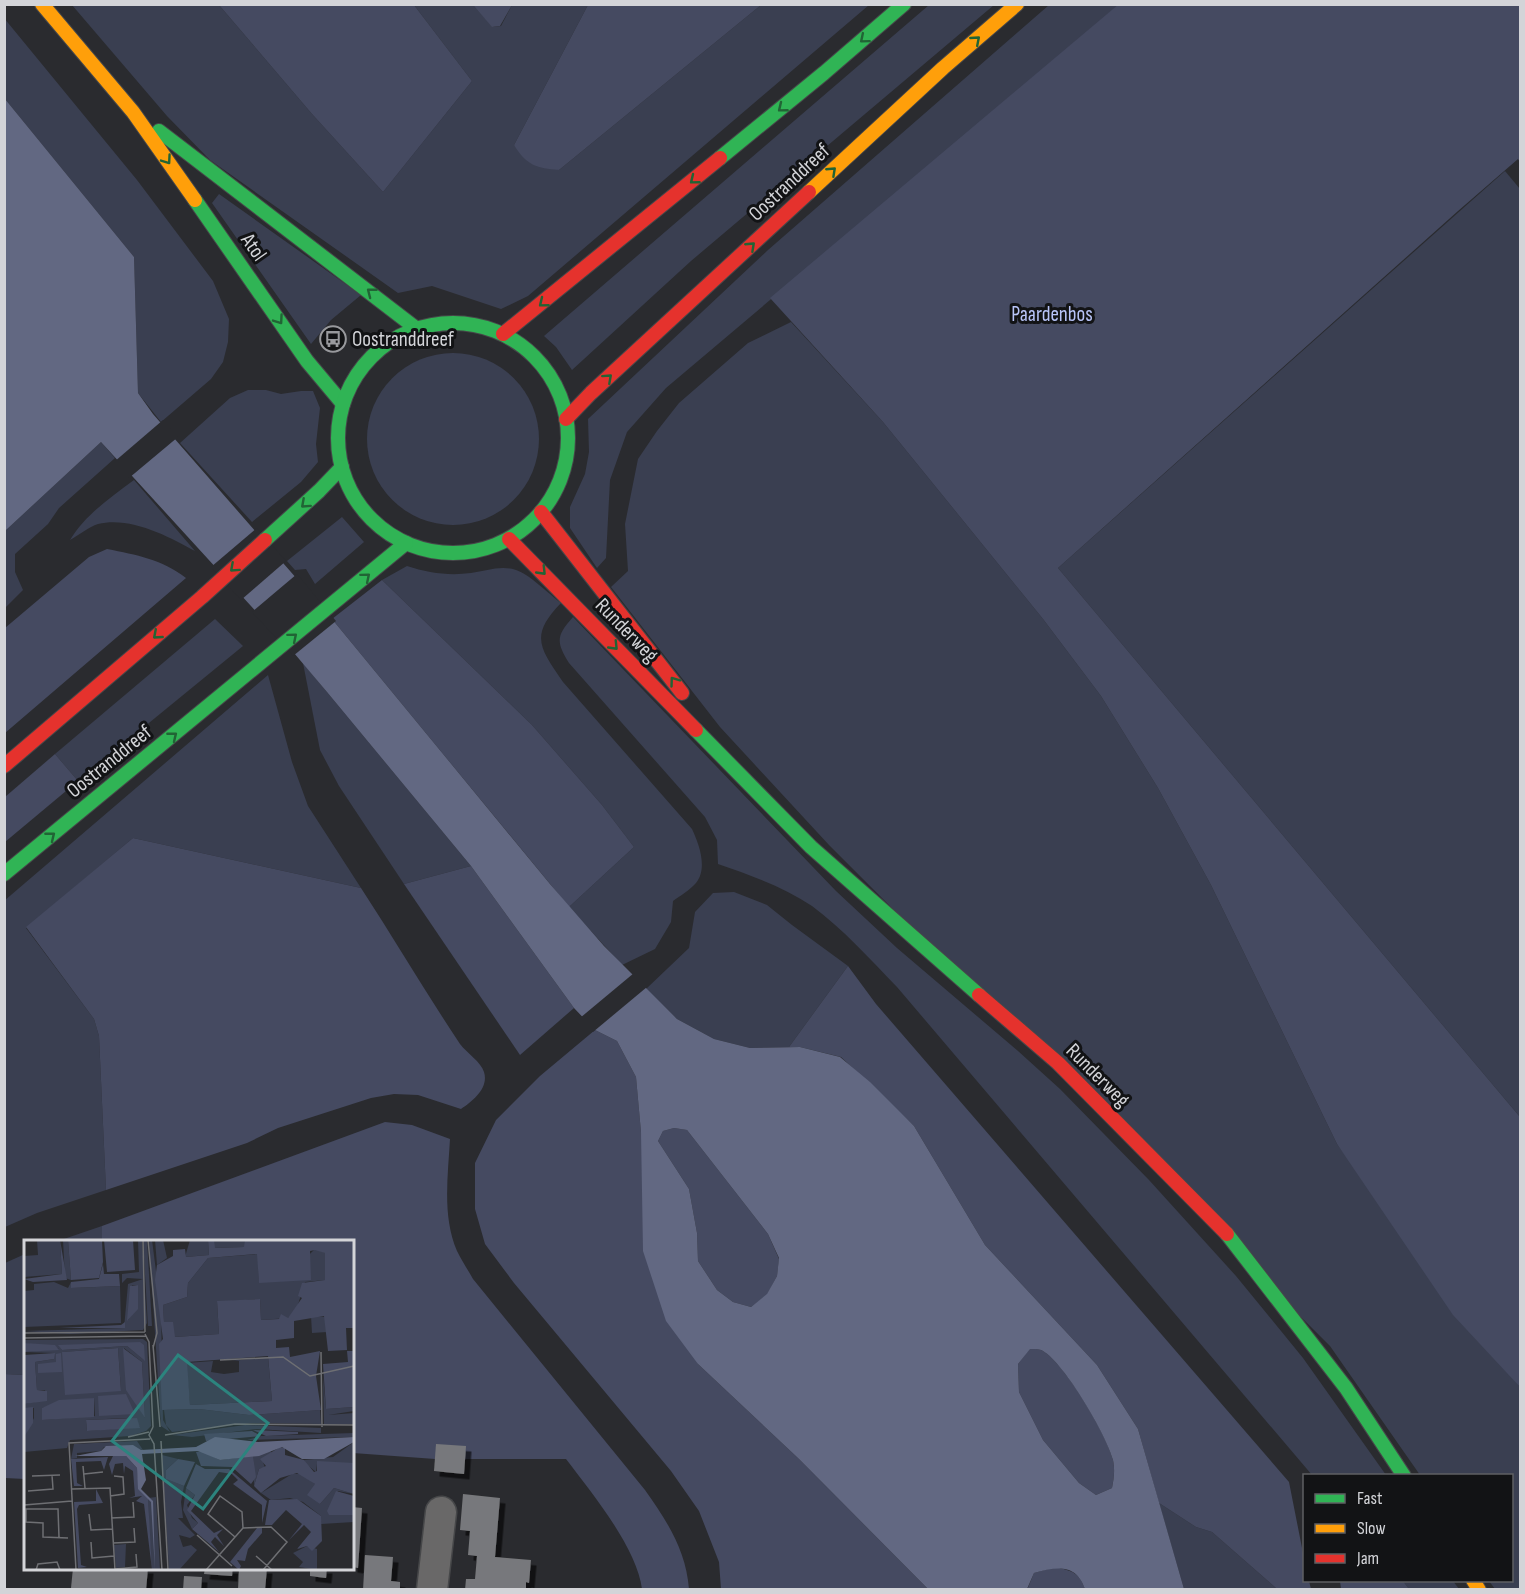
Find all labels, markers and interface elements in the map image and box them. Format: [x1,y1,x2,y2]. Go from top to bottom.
one-way arrow [860,31,871,42]
one-way arrow [969,36,980,47]
one-way arrow [777,100,788,111]
street label: Oostranddreef [744,138,836,226]
one-way arrow [160,153,171,164]
one-way arrow [825,167,835,178]
one-way arrow [690,172,701,183]
street label: Atol [235,228,272,266]
one-way arrow [744,242,755,253]
one-way arrow [367,289,378,300]
one-way arrow [539,296,550,307]
park label: Paardenbos [1011,302,1093,327]
one-way arrow [271,313,282,324]
bus stop icon: Oostranddreef [318,324,348,354]
place label: Oostranddreef [352,327,455,352]
one-way arrow [601,374,612,385]
one-way arrow [301,497,312,508]
one-way arrow [230,561,241,572]
one-way arrow [534,563,545,574]
one-way arrow [359,573,370,584]
street label: Runderweg [590,593,663,668]
one-way arrow [153,628,164,639]
one-way arrow [286,634,297,645]
one-way arrow [606,639,617,650]
one-way arrow [670,676,681,687]
street label: Oostranddreef [62,719,158,803]
one-way arrow [166,732,177,743]
one-way arrow [44,832,55,843]
street label: Runderweg [1061,1038,1135,1112]
inset map [24,1240,354,1570]
legend [1303,1474,1513,1582]
text: Fast [1357,1488,1383,1509]
text: Slow [1357,1518,1386,1539]
text: Jam [1356,1548,1379,1569]

